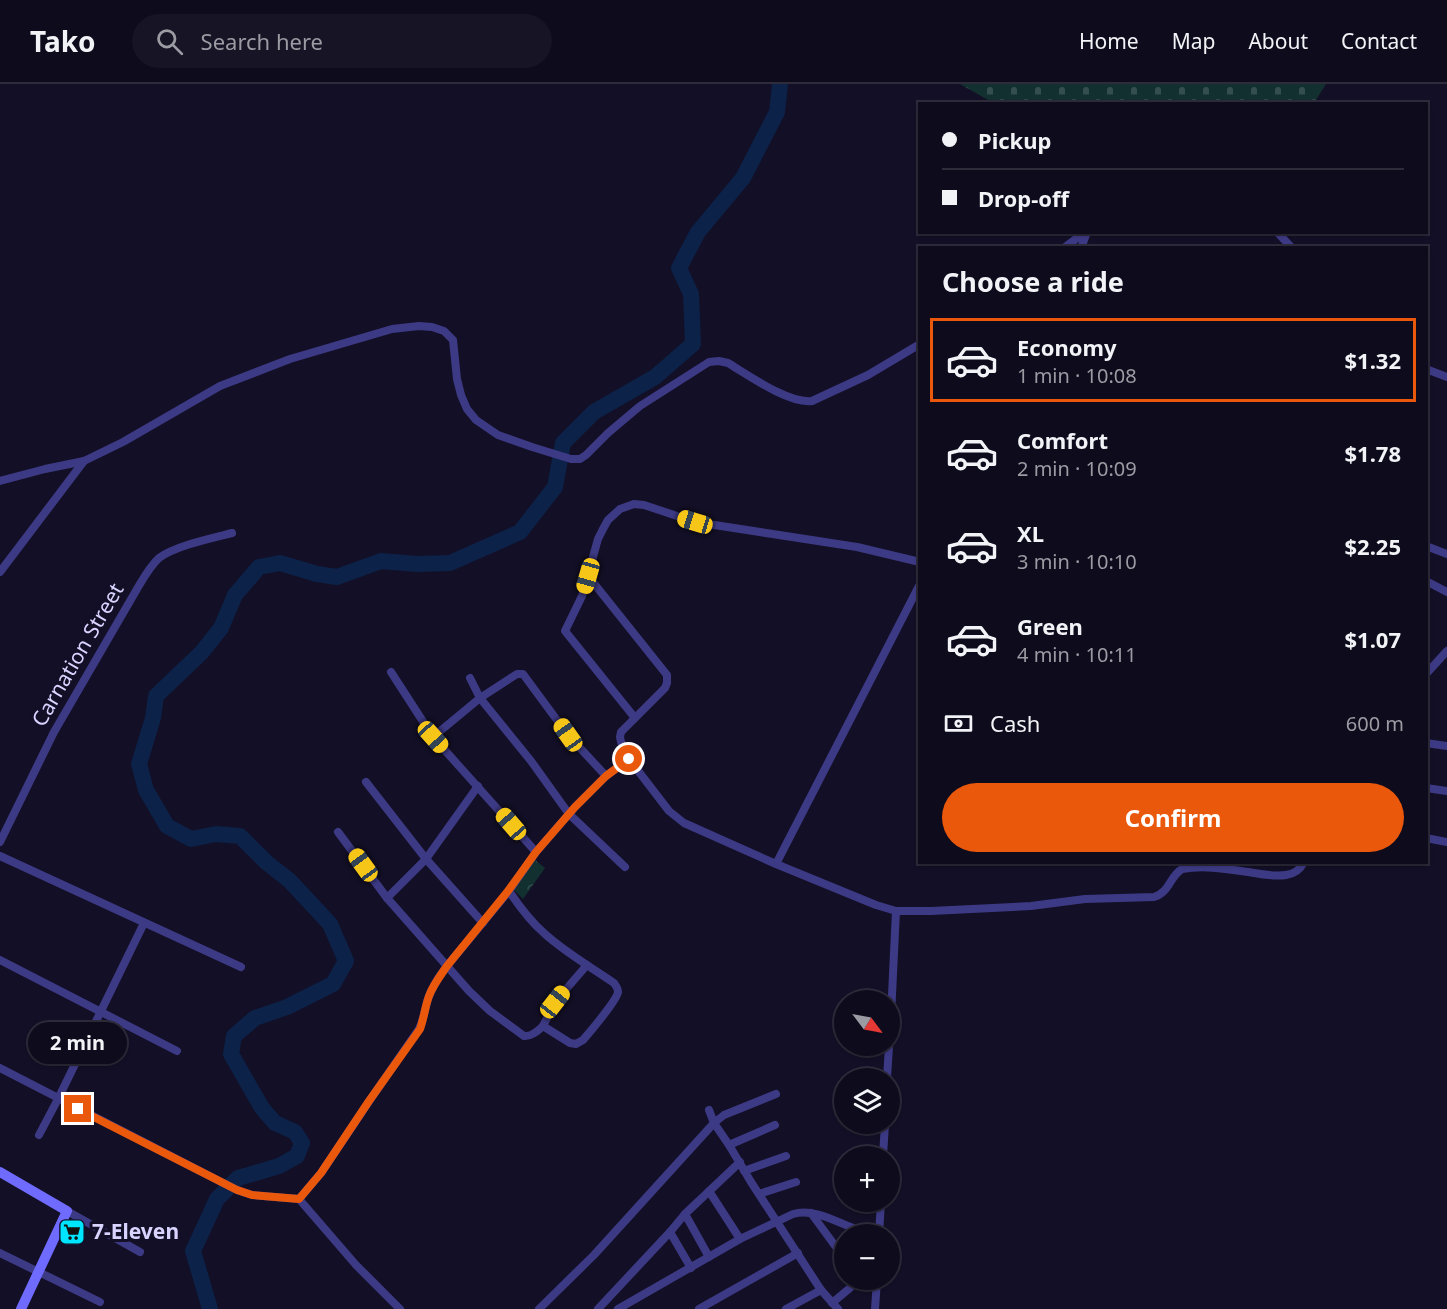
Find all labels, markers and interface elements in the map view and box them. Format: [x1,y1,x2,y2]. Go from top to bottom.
search box [132,14,552,68]
text: Tako [30,22,96,60]
icon: search [153,25,186,58]
text: Search here [201,26,323,56]
text: Home [1079,27,1139,55]
text: Map [1172,27,1215,55]
text: About [1248,27,1308,55]
text: Contact [1341,27,1417,55]
text: Pickup [978,125,1051,155]
text: Drop-off [978,183,1069,213]
text: Choose a ride [942,263,1124,300]
text: Economy [1017,332,1116,362]
icon: car [945,333,999,387]
text: $1.32 [1344,345,1401,375]
text: 1 min · 10:08 [1017,362,1137,389]
text: Comfort [1017,425,1108,455]
icon: car [945,426,999,480]
text: $1.78 [1344,438,1401,468]
text: 2 min · 10:09 [1017,455,1137,482]
car [675,508,715,536]
text: XL [1017,518,1044,548]
icon: car [945,519,999,573]
text: $2.25 [1344,531,1401,561]
text: 3 min · 10:10 [1017,548,1137,575]
car [574,556,602,596]
street label: Carnation Street [25,577,130,731]
text: Green [1017,611,1083,641]
icon: car [945,612,999,666]
text: $1.07 [1344,624,1401,654]
text: 4 min · 10:11 [1017,641,1137,668]
icon: cash [942,707,975,740]
text: Cash [990,708,1040,738]
text: 600 m [1346,710,1404,737]
car [550,715,586,755]
car [414,718,452,756]
route start [615,745,642,772]
button: Confirm [942,783,1404,852]
car [492,805,530,843]
car [345,845,381,885]
car [537,982,573,1022]
north arrow [834,990,900,1056]
map controls [834,990,900,1290]
callout: 2 min [28,1022,128,1064]
text: 2 min [50,1029,105,1056]
button: layers [834,1068,900,1134]
route end [64,1095,91,1122]
button: + [834,1146,900,1212]
supermarket icon: 7-Eleven [57,1217,87,1247]
place label: 7-Eleven [92,1217,179,1245]
button: − [834,1224,900,1290]

